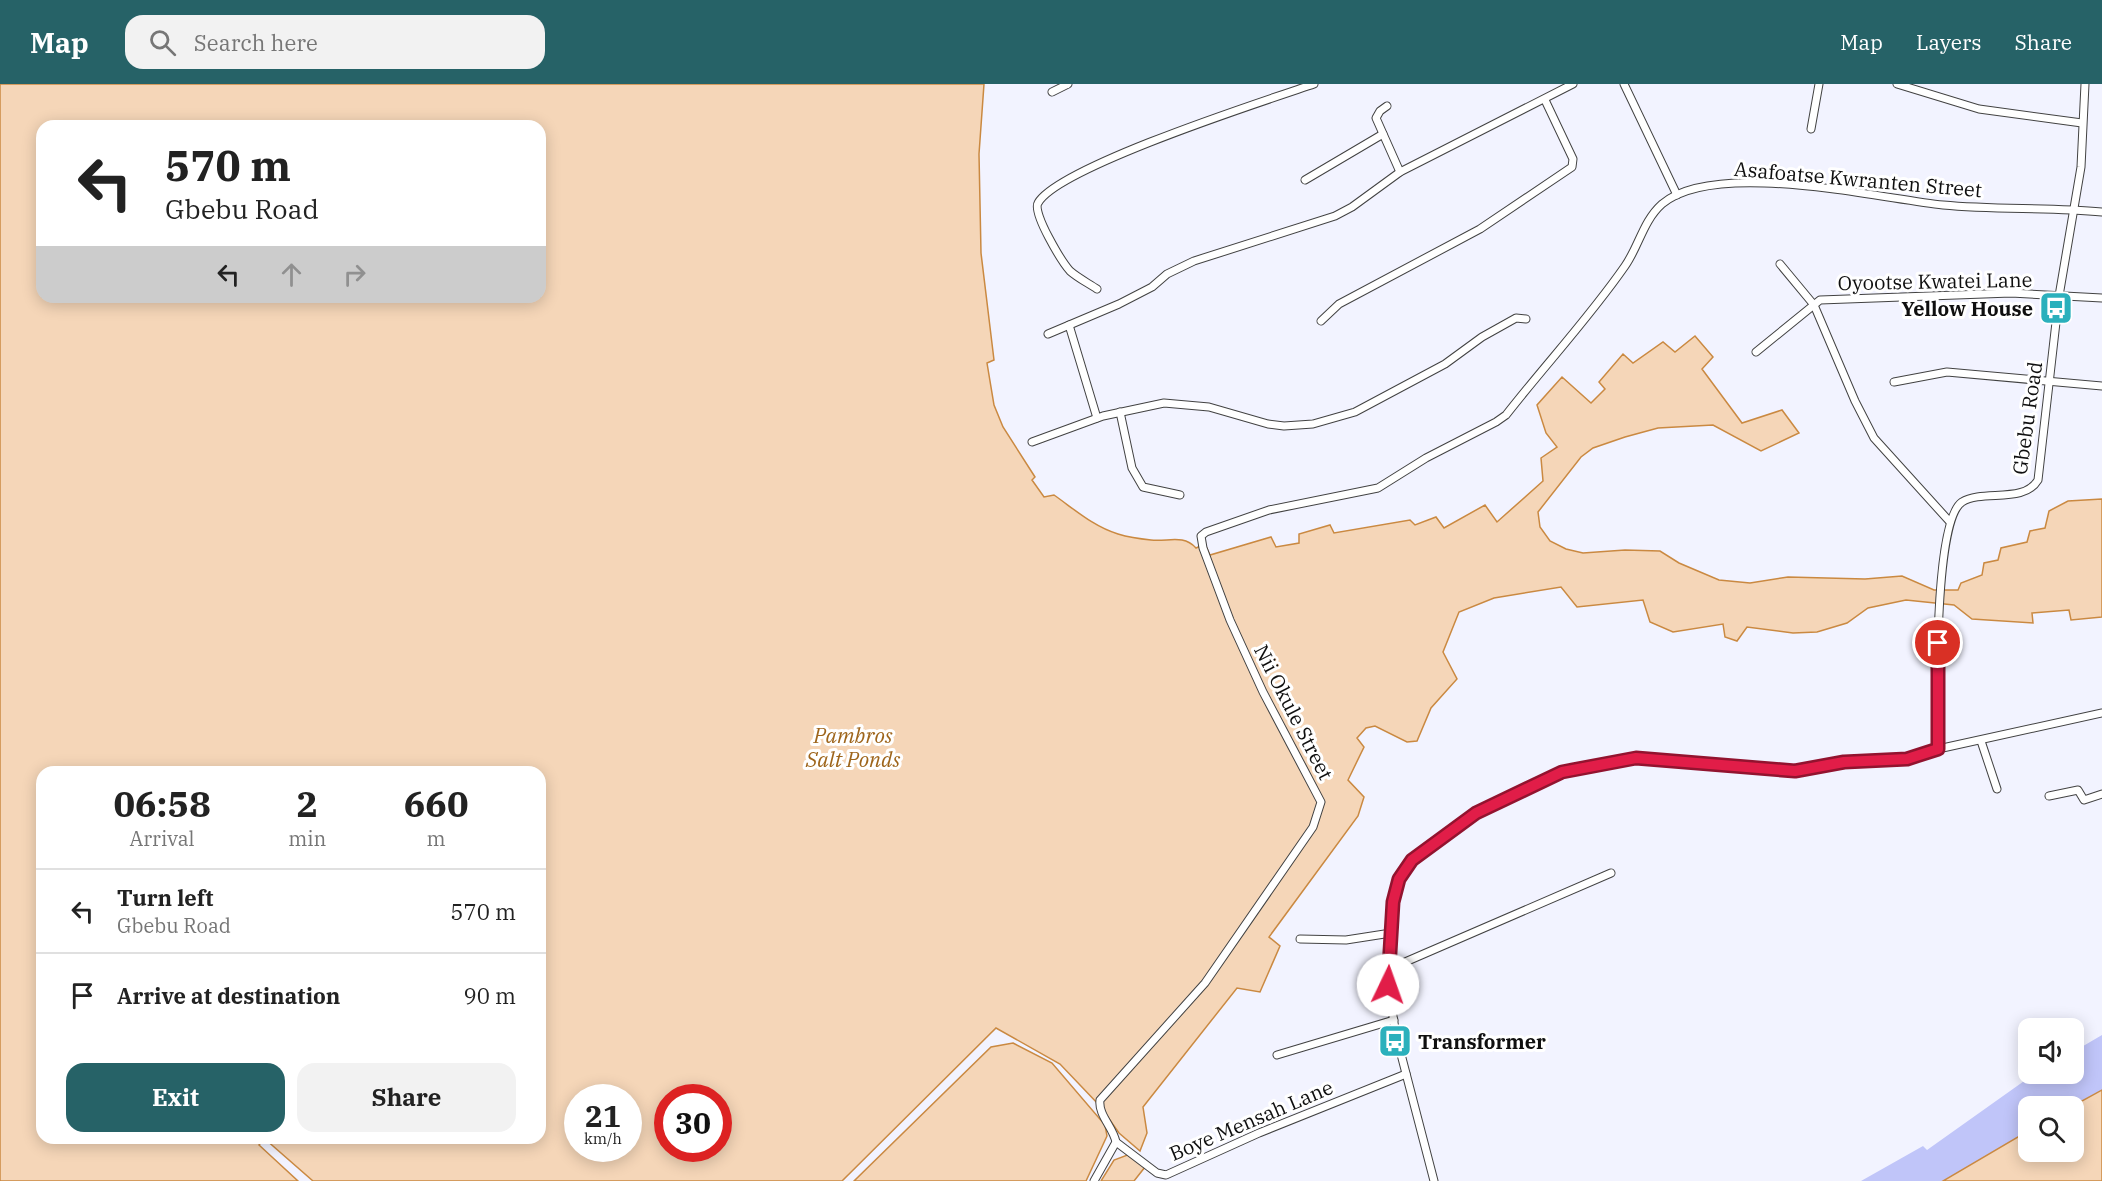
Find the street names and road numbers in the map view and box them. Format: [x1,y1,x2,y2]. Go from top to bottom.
street label: Asafoatse Kwranten Street [1733,155,1983,203]
street label: Oyootse Kwatei Lane [1837,266,2033,296]
street label: Gbebu Road [2006,360,2048,476]
street label: Nii Okule Street [1248,640,1340,784]
street label: Boye Mensah Lane [1165,1073,1337,1167]

